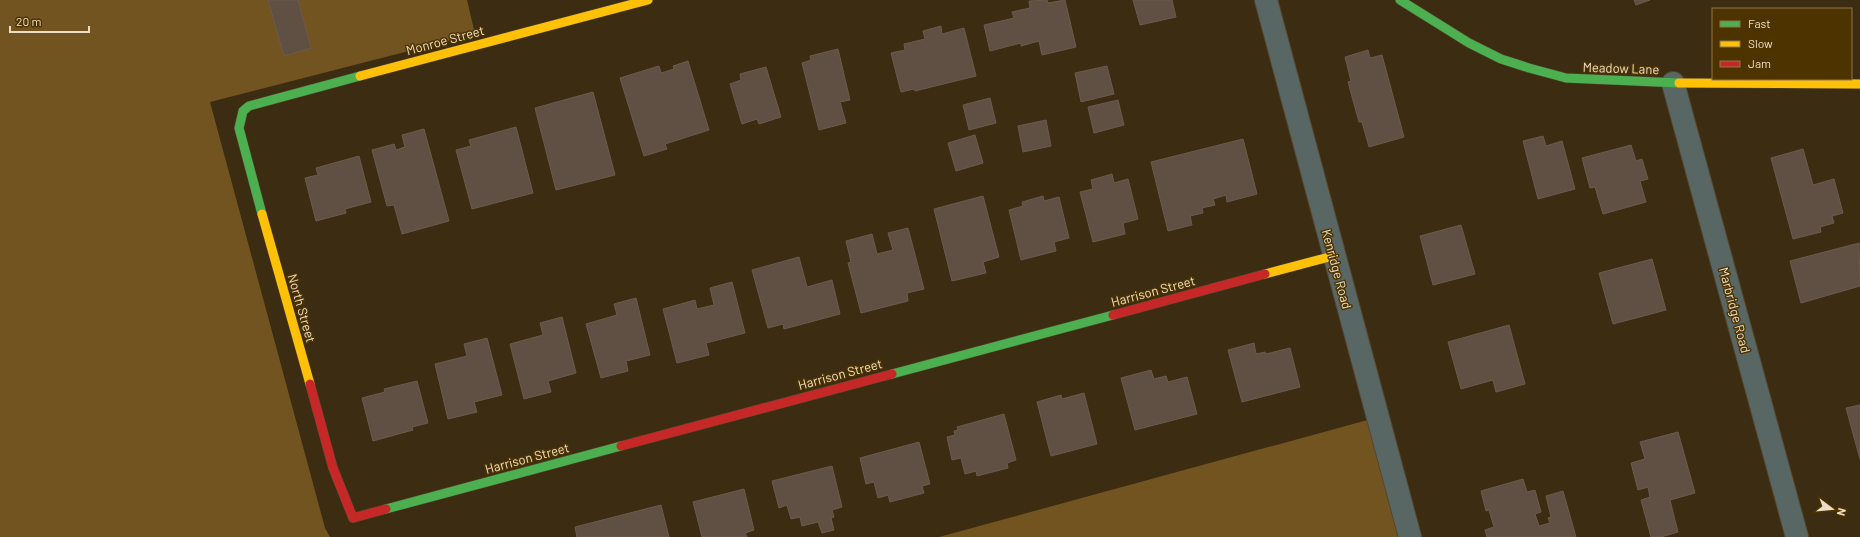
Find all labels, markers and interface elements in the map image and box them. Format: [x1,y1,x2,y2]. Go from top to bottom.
scale bar [10,8,89,34]
legend [1712,8,1852,80]
text: 20 m [16,14,42,28]
text: Fast [1748,16,1771,30]
street label: Monroe Street [404,22,486,58]
text: Slow [1748,36,1773,50]
text: Jam [1748,56,1771,70]
street label: Meadow Lane [1582,59,1660,77]
street label: Kenridge Road [1319,227,1355,311]
street label: Marbridge Road [1716,265,1754,355]
street label: North Street [285,272,319,344]
street label: Harrison Street [1109,272,1197,310]
street label: Harrison Street [796,355,884,393]
street label: Harrison Street [483,439,571,477]
north arrow [1812,489,1852,529]
text: N [1835,507,1849,517]

